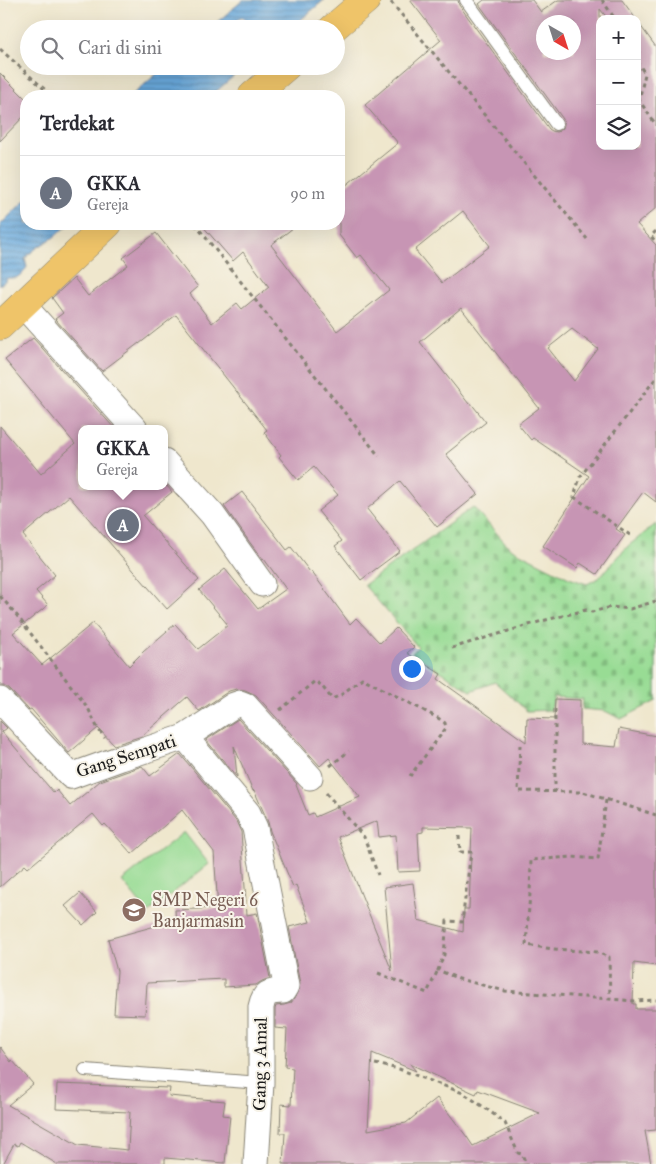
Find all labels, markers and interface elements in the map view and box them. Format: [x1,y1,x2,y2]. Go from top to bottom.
north arrow [536,15,581,60]
map controls [596,15,641,150]
button: + [596,15,641,60]
search box [20,20,345,75]
icon: search [38,34,66,62]
text: Cari di sini [78,36,162,59]
button: − [596,60,641,105]
button: layers [596,105,641,150]
text: Terdekat [40,110,114,136]
text: GKKA [87,172,141,195]
text: A [51,184,61,203]
text: 90 m [290,184,325,203]
text: Gereja [87,195,129,214]
popup [78,425,168,490]
text: GKKA [96,437,150,460]
text: Gereja [96,460,138,479]
pin: A [107,506,139,544]
your location [399,656,425,682]
street label: Gang Sempati [73,730,179,783]
place label: SMP Negeri 6 Banjarmasin [152,889,259,932]
school or university icon: SMP Negeri 6 Banjarmasin [121,897,147,923]
street label: Gang 3 Amal [248,1017,273,1111]

